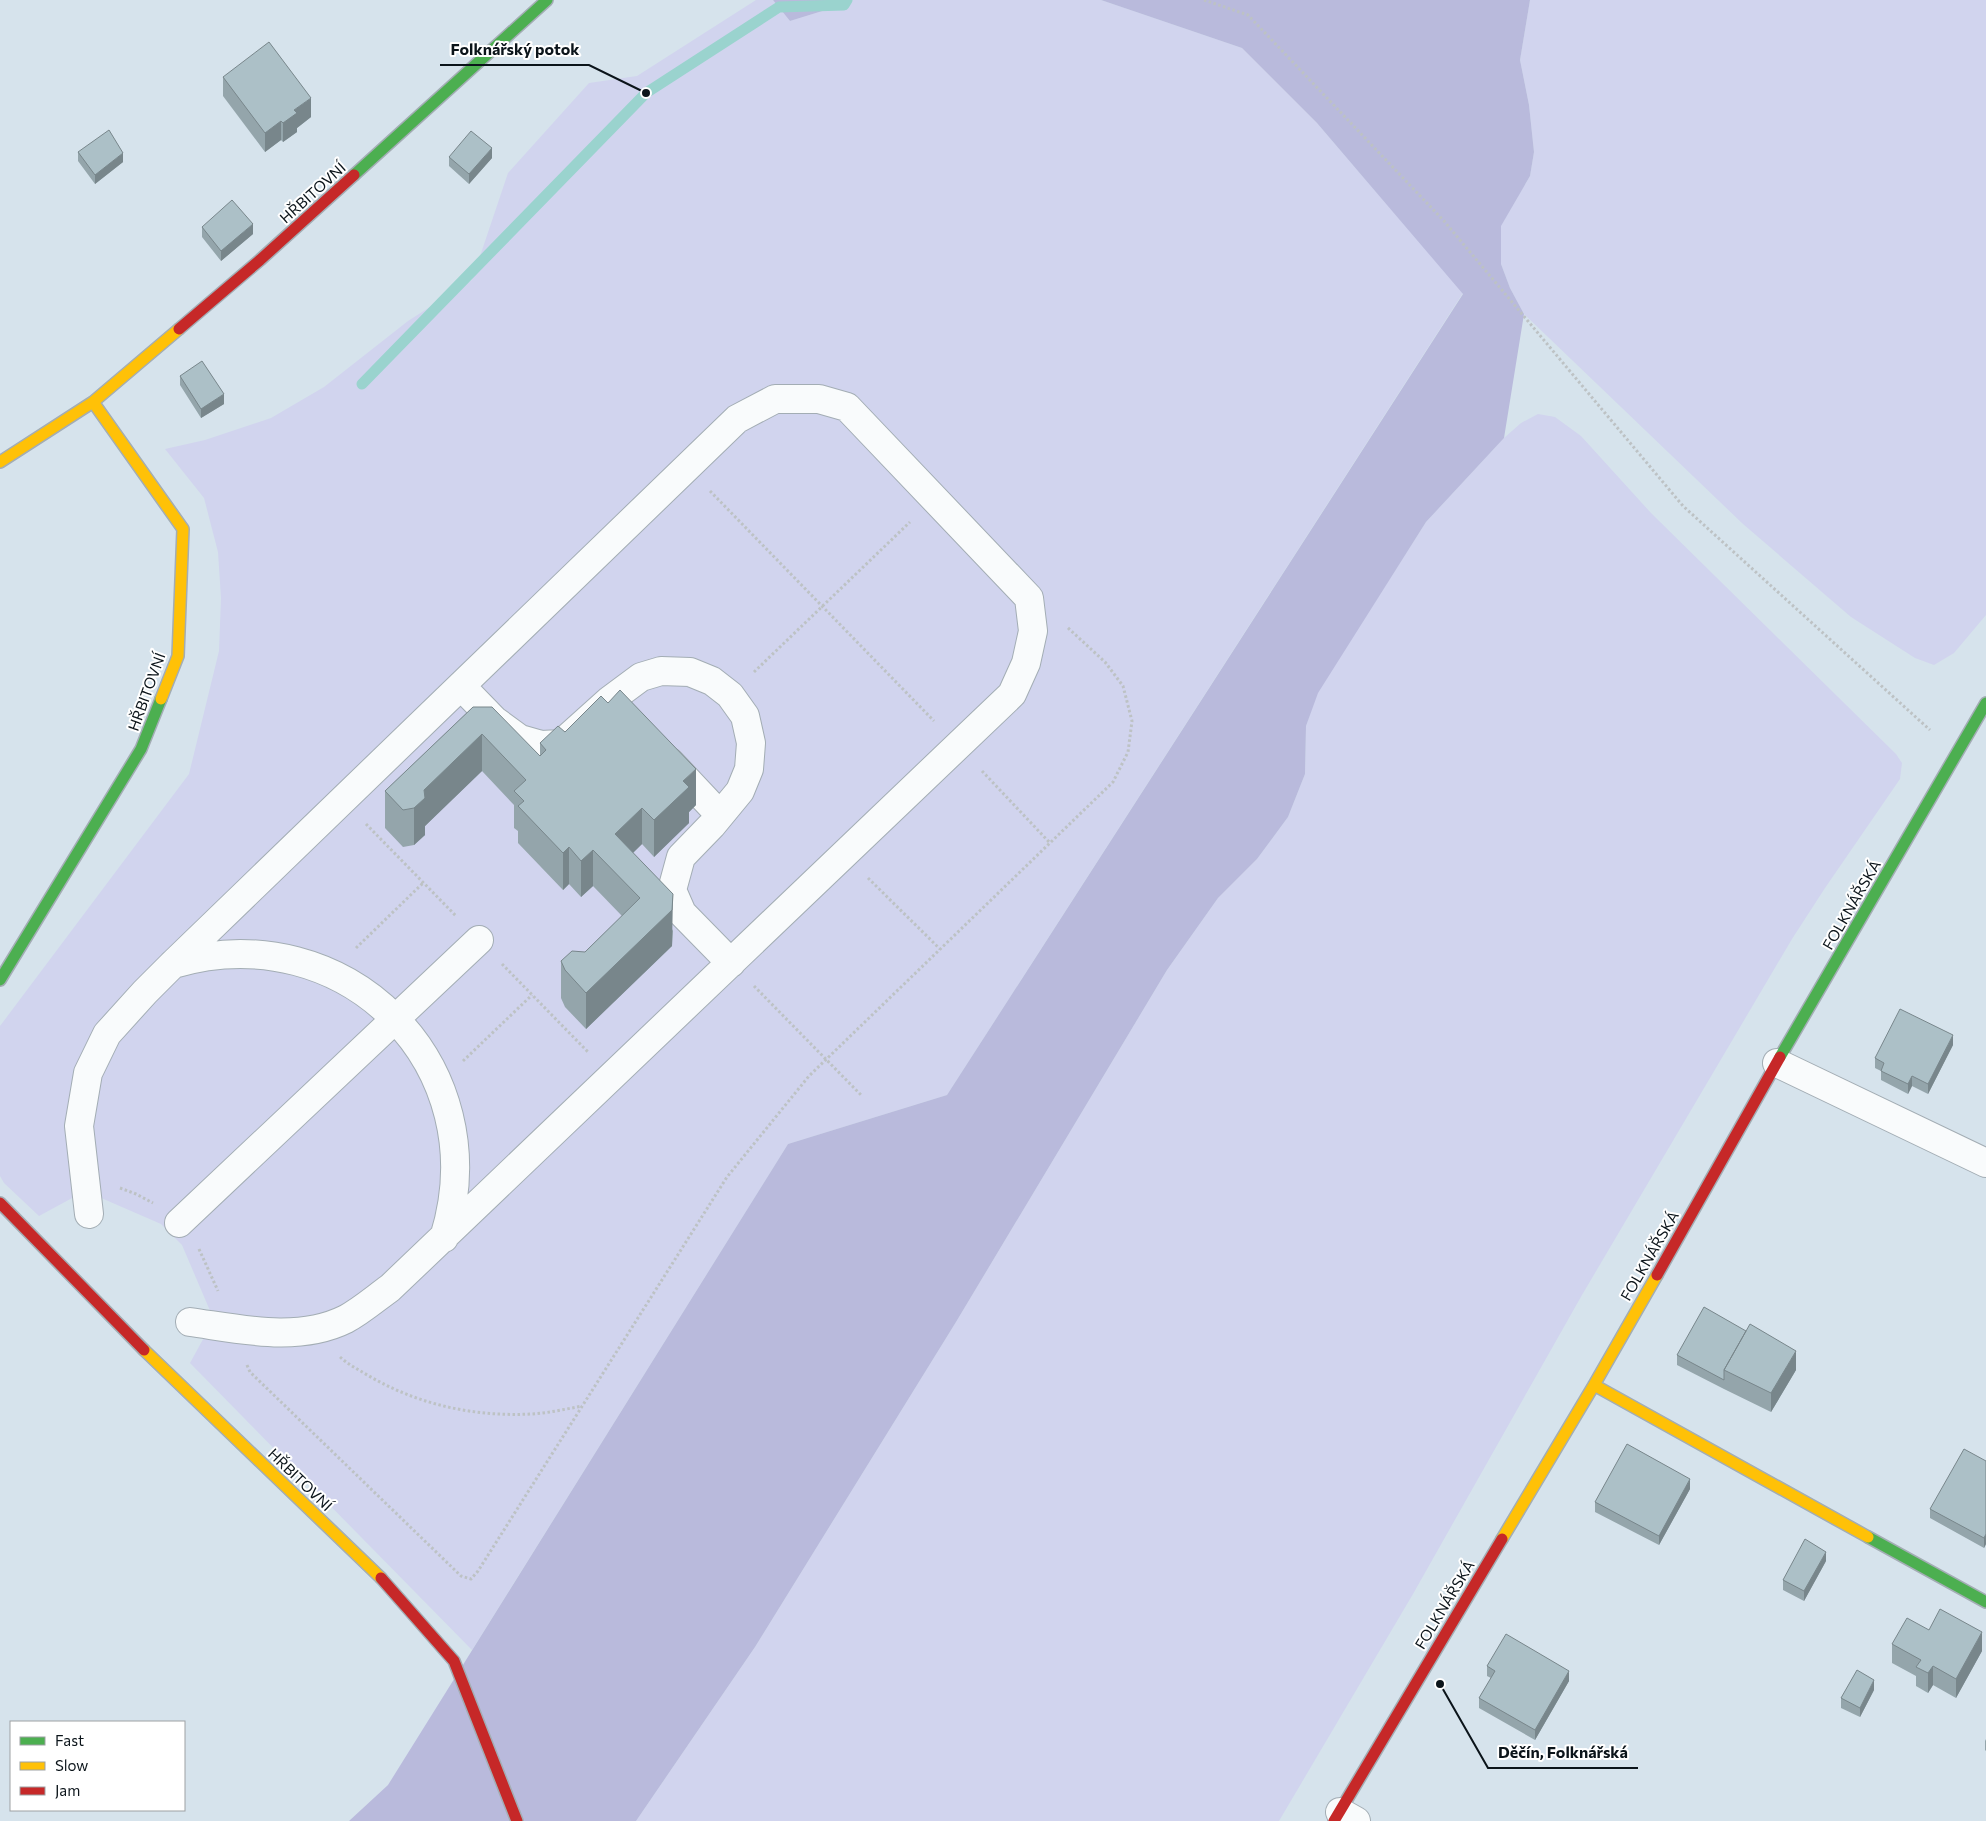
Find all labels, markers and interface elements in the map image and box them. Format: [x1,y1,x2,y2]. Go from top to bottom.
callout: Folknářský potok [440,34,589,65]
text: Folknářský potok [450,39,580,58]
street label: HŘBITOVNÍ [275,157,349,226]
street label: HŘBITOVNÍ [123,649,169,733]
street label: FOLKNÁŘSKÁ [1817,856,1884,952]
street label: FOLKNÁŘSKÁ [1615,1207,1682,1303]
street label: HŘBITOVNÍ [265,1444,338,1515]
street label: FOLKNÁŘSKÁ [1410,1556,1478,1652]
legend [10,1721,185,1811]
text: Fast [55,1731,84,1749]
callout: Děčín, Folknářská [1488,1737,1638,1768]
text: Děčín, Folknářská [1498,1742,1628,1761]
text: Slow [55,1756,88,1774]
text: Jam [55,1781,80,1799]

